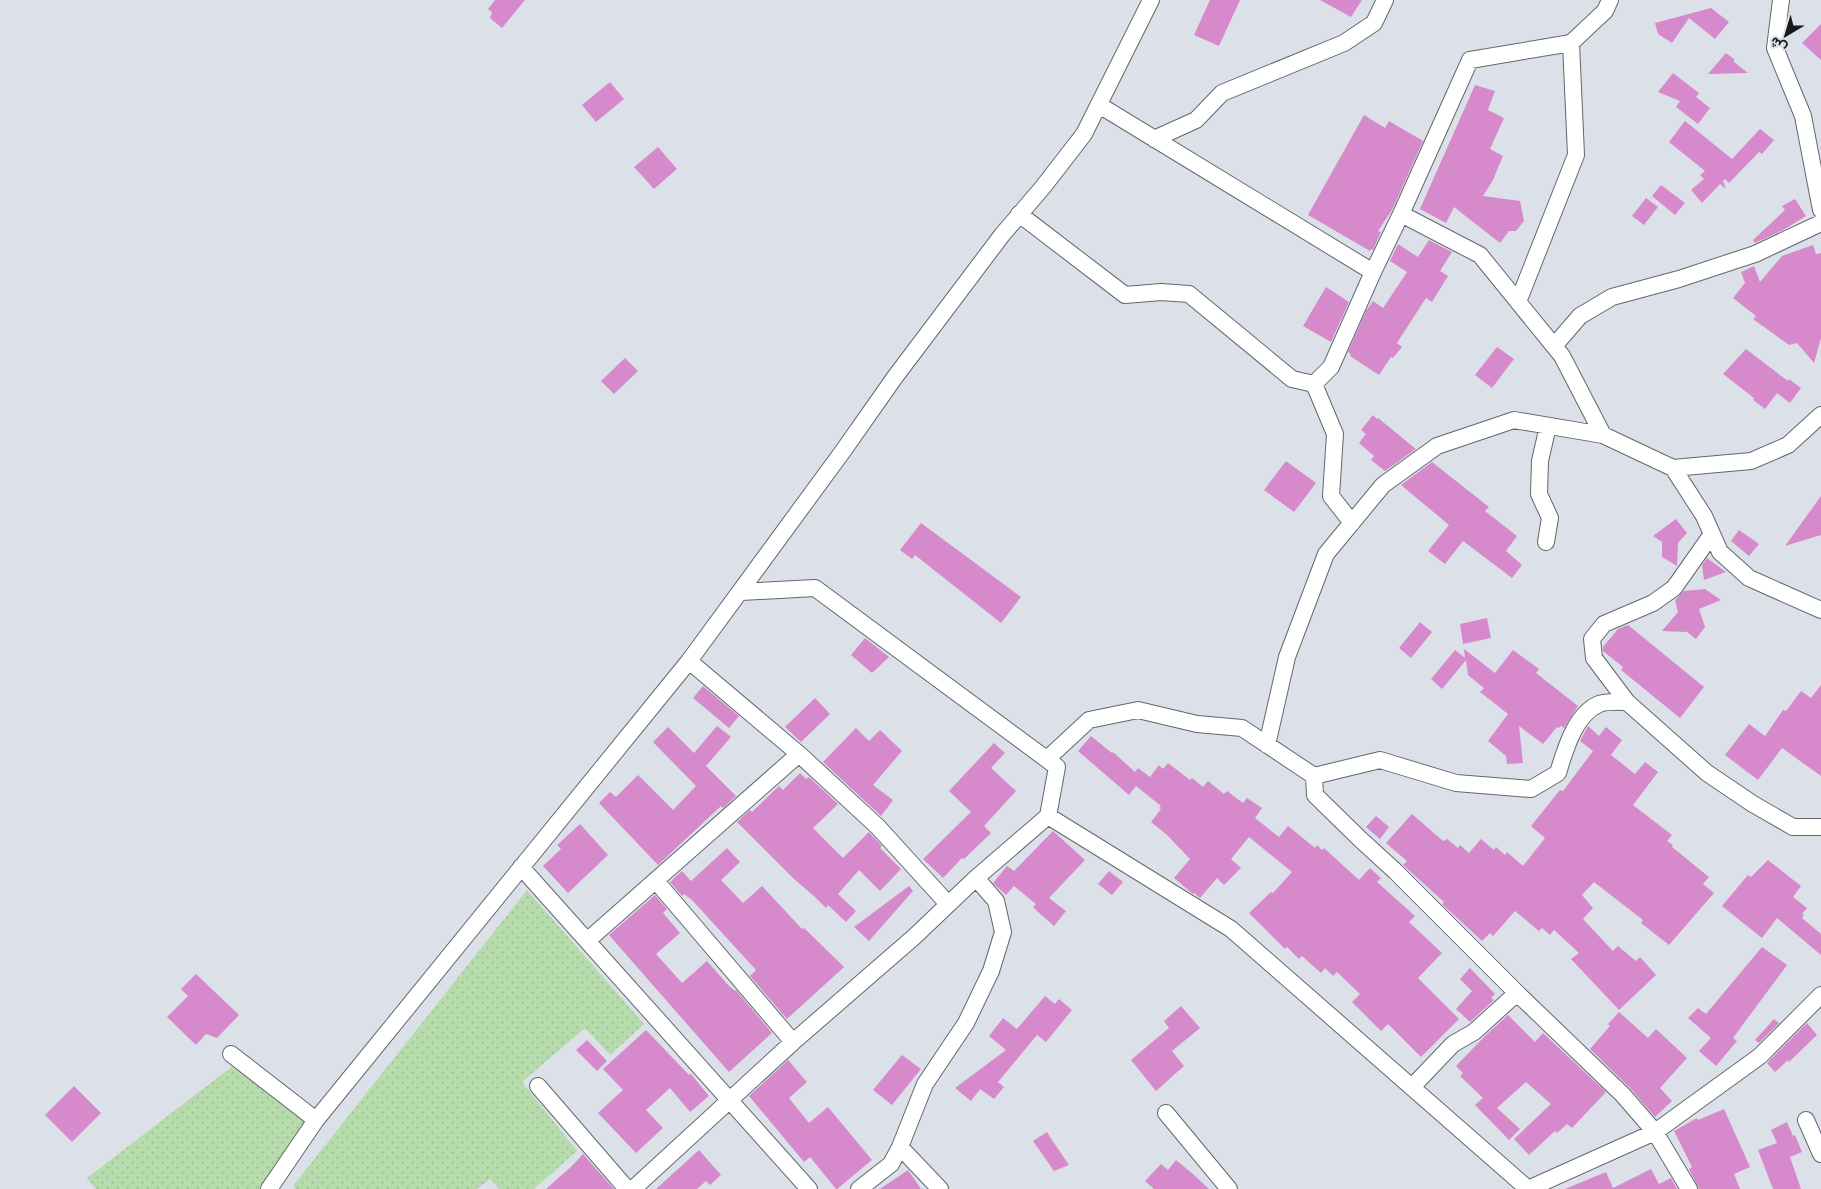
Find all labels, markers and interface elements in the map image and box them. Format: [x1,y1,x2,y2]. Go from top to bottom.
north arrow [1761,10,1811,60]
text: ش [1766,31,1791,58]

